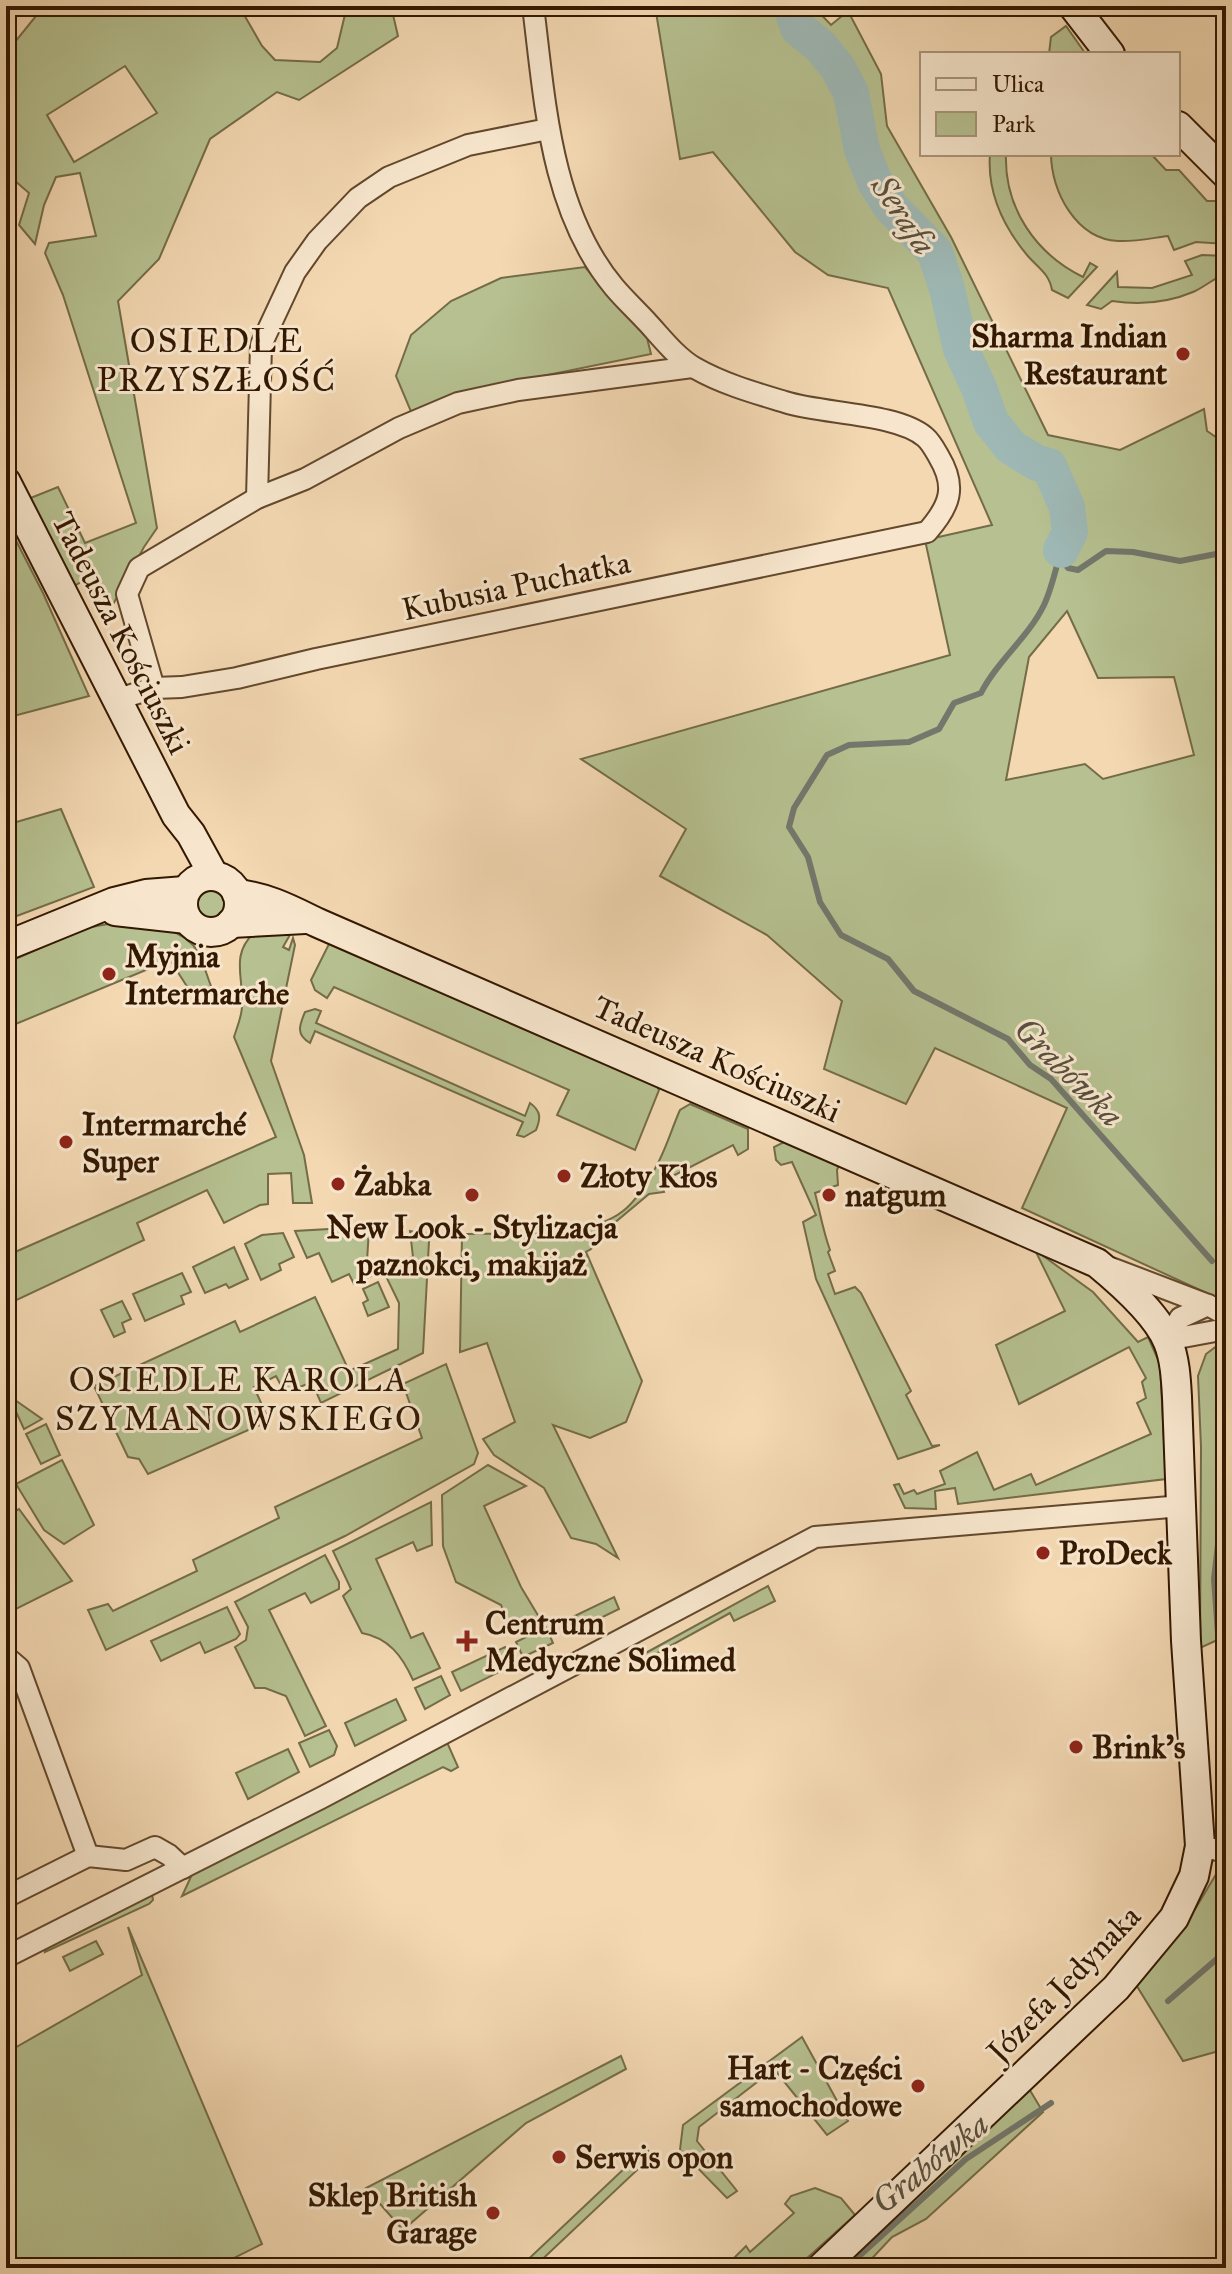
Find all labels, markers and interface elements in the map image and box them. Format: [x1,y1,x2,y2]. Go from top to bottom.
legend [920,52,1180,156]
text: Ulica [992,69,1045,99]
text: Park [992,109,1036,139]
water label: Serafa [862,167,945,263]
place label: Sharma Indian Restaurant [971,317,1168,393]
district label: OSIEDLE PRZYSZŁOŚĆ [97,320,337,400]
marker: Sharma Indian Restaurant [1174,345,1192,363]
street label: Tadeusza Kościuszki [43,505,199,761]
street label: Kubusia Puchatka [398,543,634,629]
place label: Myjnia Intermarche [125,937,289,1013]
marker: Myjnia Intermarche [100,965,118,983]
street label: Tadeusza Kościuszki [587,987,847,1131]
water label: Grabówka [1006,1009,1132,1135]
place label: Intermarché Super [82,1105,247,1181]
marker: Intermarché Super [57,1133,75,1151]
place label: Złoty Kłos [580,1157,718,1196]
place label: Żabka [354,1164,433,1204]
marker: Złoty Kłos [555,1167,573,1185]
marker: Żabka [329,1175,347,1193]
place label: natgum [845,1176,946,1215]
marker: New Look - Stylizacja paznokci, makijaż [463,1186,481,1204]
marker: natgum [820,1186,838,1204]
place label: New Look - Stylizacja paznokci, makijaż [327,1208,619,1284]
district label: OSIEDLE KAROLA SZYMANOWSKIEGO [55,1359,423,1439]
place label: ProDeck [1059,1534,1173,1573]
marker: ProDeck [1034,1544,1052,1562]
place label: Centrum Medyczne Solimed [485,1604,737,1680]
marker: Centrum Medyczne Solimed [456,1630,478,1652]
place label: Brink's [1092,1728,1186,1767]
marker: Brink's [1067,1738,1085,1756]
street label: Józefa Jedynaka [977,1897,1149,2073]
place label: Hart - Części samochodowe [720,2049,902,2125]
marker: Hart - Części samochodowe [909,2077,927,2095]
water label: Grabówka [863,2104,997,2222]
place label: Serwis opon [575,2138,734,2177]
marker: Serwis opon [550,2148,568,2166]
place label: Sklep British Garage [308,2176,477,2252]
marker: Sklep British Garage [484,2204,502,2222]

